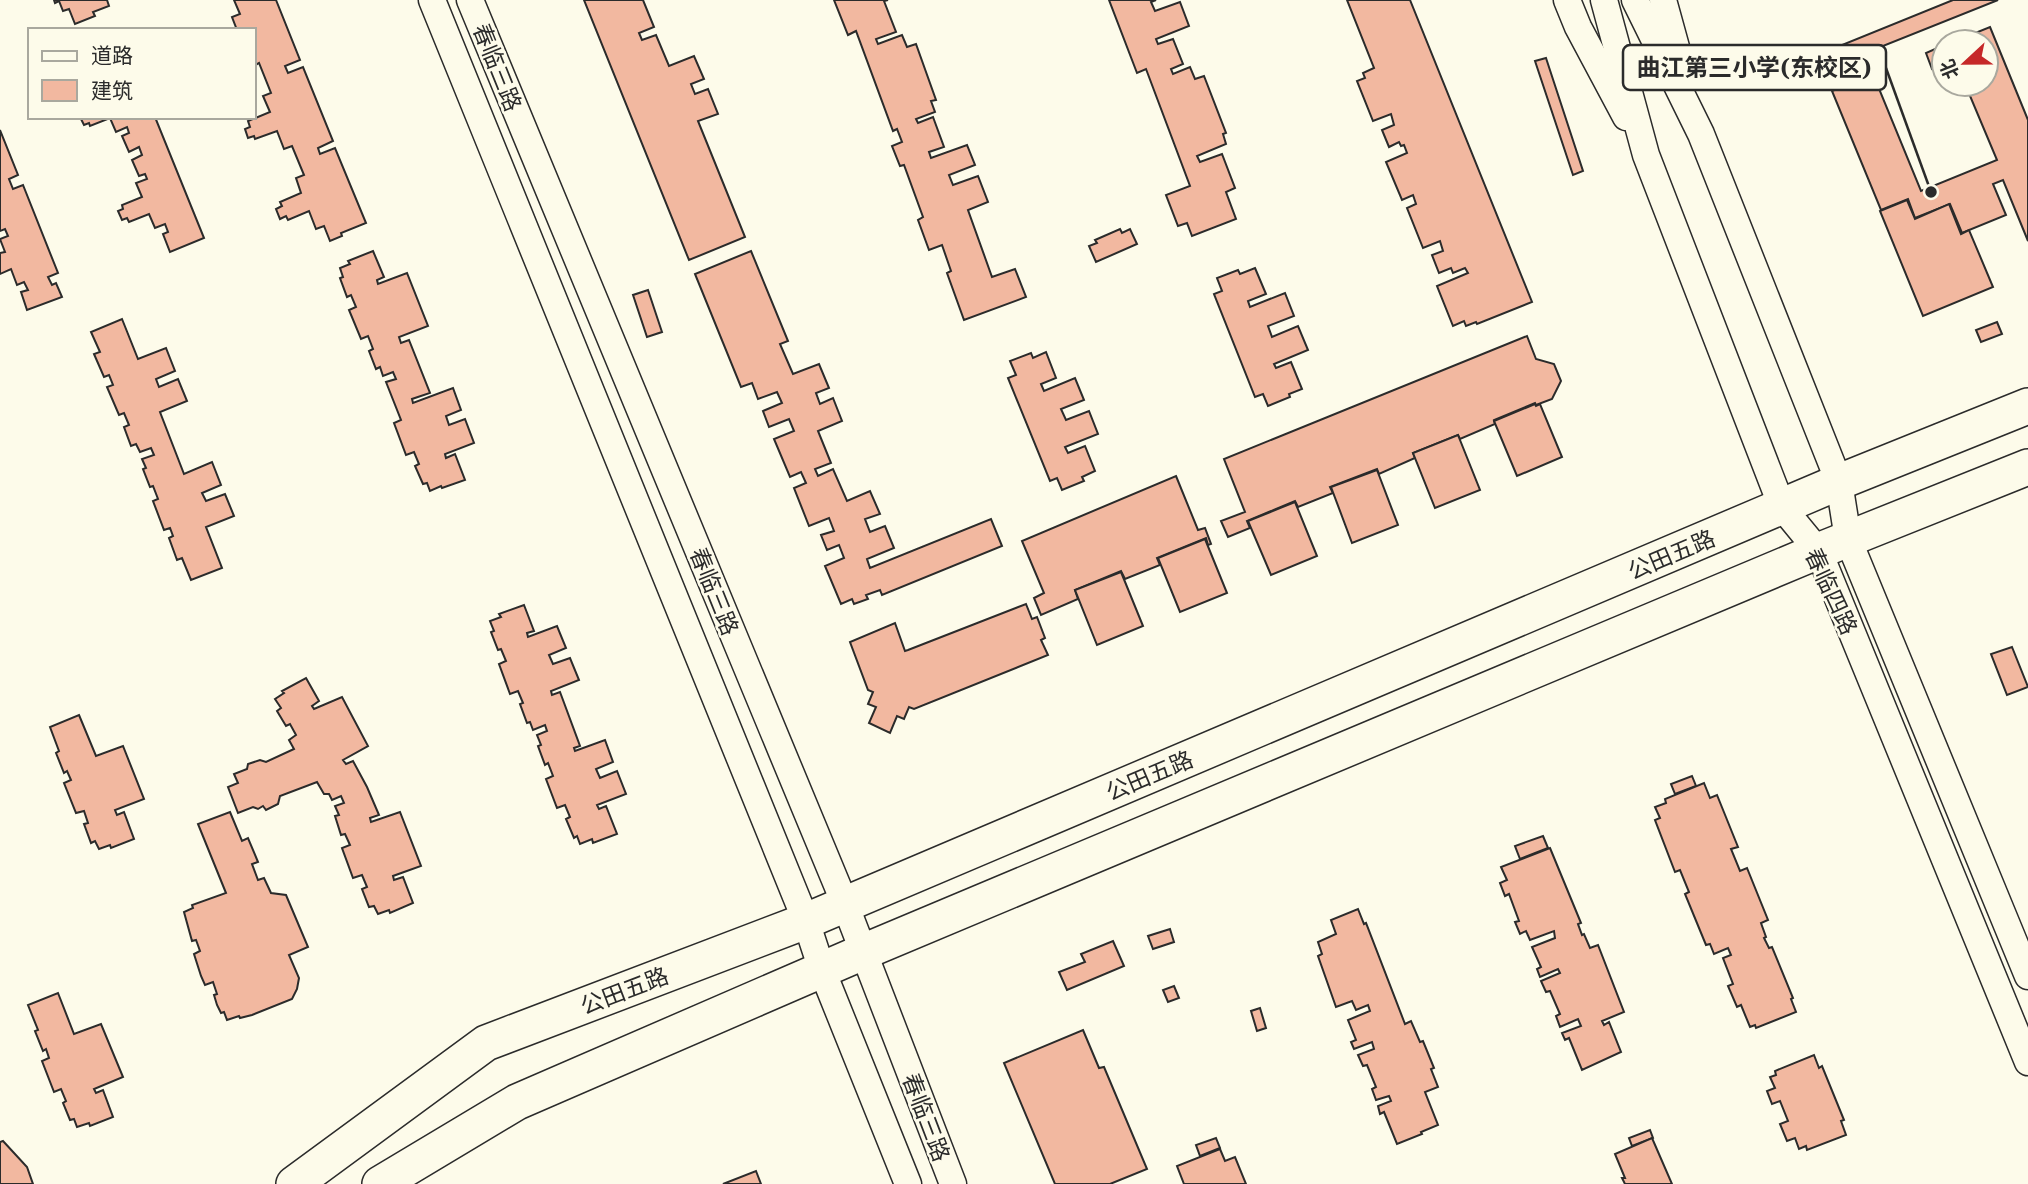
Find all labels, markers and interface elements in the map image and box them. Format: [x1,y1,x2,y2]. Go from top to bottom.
street label: 春临三路 [466,18,530,116]
legend [28,28,256,119]
north arrow [1930,28,2000,98]
text: 道路 [91,41,133,69]
callout: 曲江第三小学(东校区) [1623,45,1886,90]
text: 曲江第三小学(东校区) [1636,50,1872,83]
text: 北 [1934,56,1965,83]
text: 建筑 [91,76,133,104]
street label: 公田五路 [1622,521,1720,587]
street label: 春临三路 [683,542,747,640]
street label: 春临四路 [1798,543,1866,639]
street label: 公田五路 [1100,742,1198,808]
street label: 公田五路 [575,959,673,1021]
street label: 春临三路 [896,1068,958,1166]

